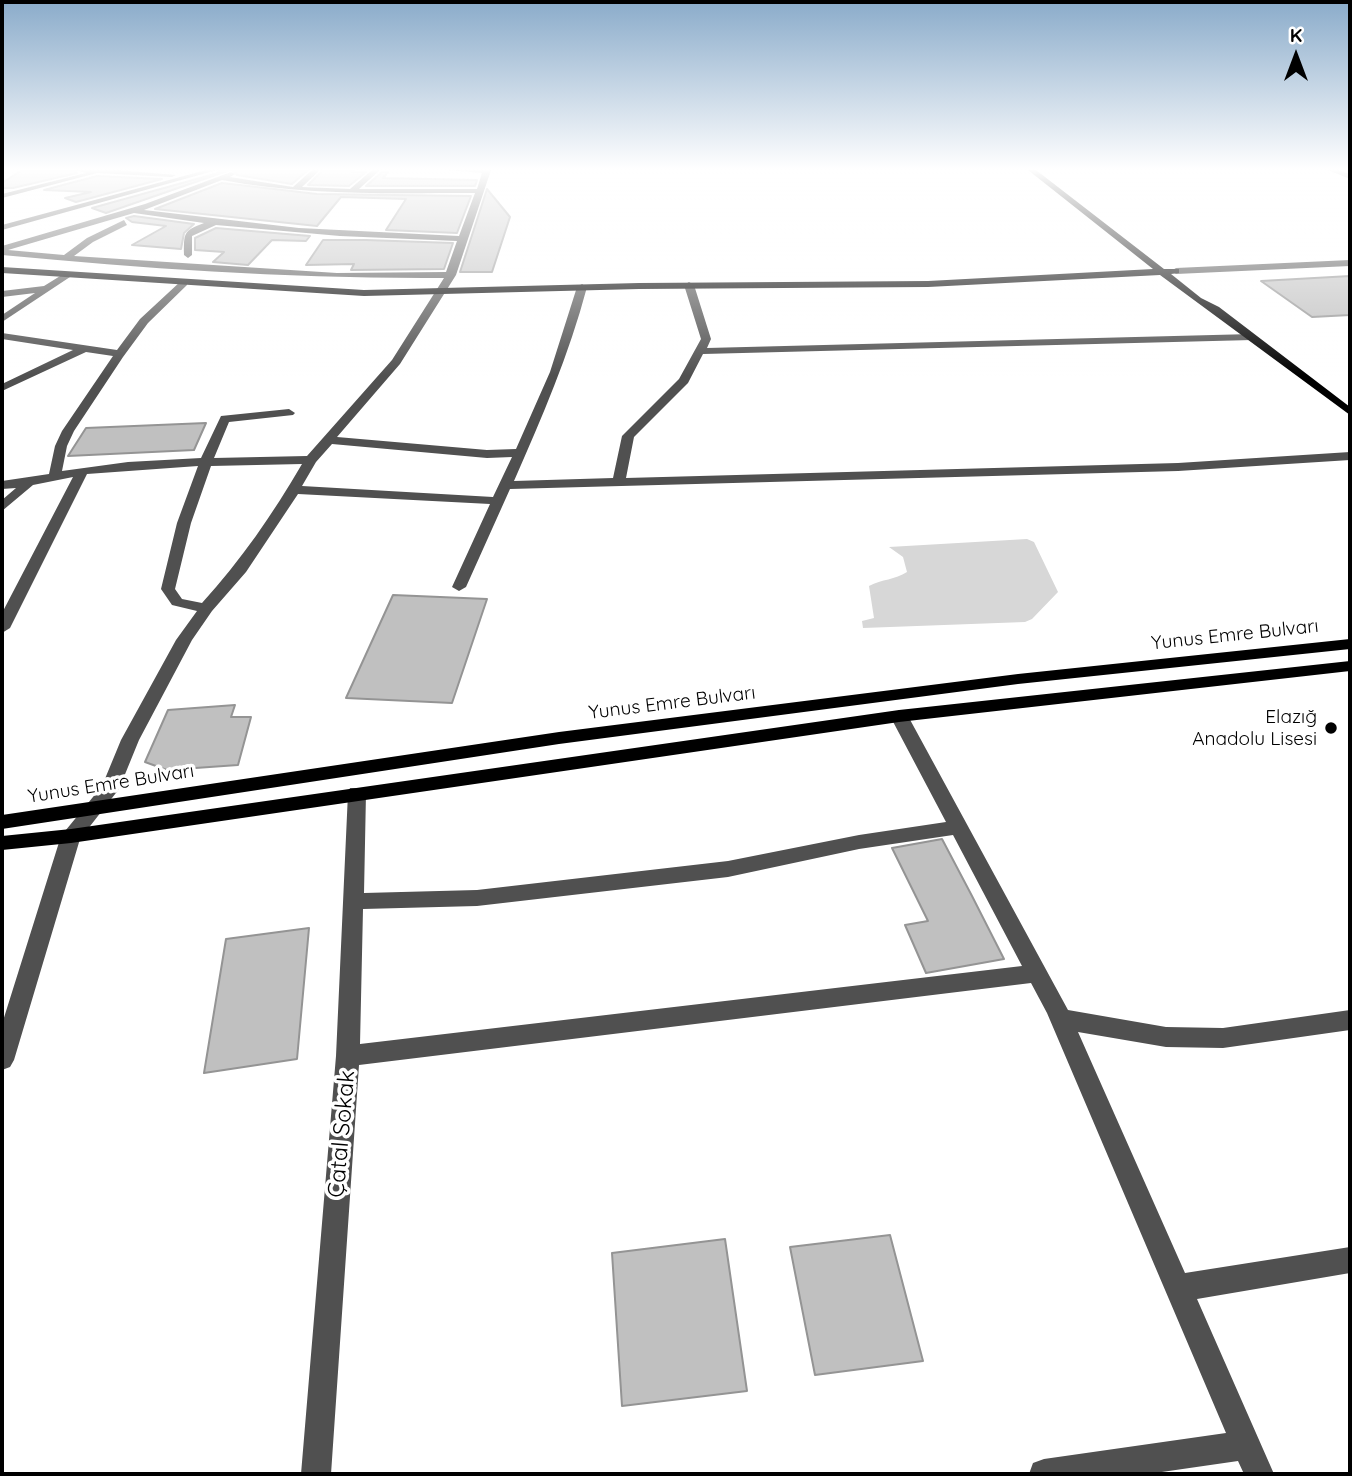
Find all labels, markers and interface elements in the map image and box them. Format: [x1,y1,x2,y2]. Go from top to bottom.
north arrow [1261,21,1331,91]
text: K [1290,23,1302,47]
street label: Yunus Emre Bulvarı [1150,615,1320,655]
street label: Yunus Emre Bulvarı [587,681,757,725]
place label: Elazığ Anadolu Lisesi [1192,706,1317,750]
marker: Elazığ Anadolu Lisesi [1323,720,1339,736]
street label: Yunus Emre Bulvarı [26,760,196,808]
street label: Çatal Sokak [323,1069,361,1199]

